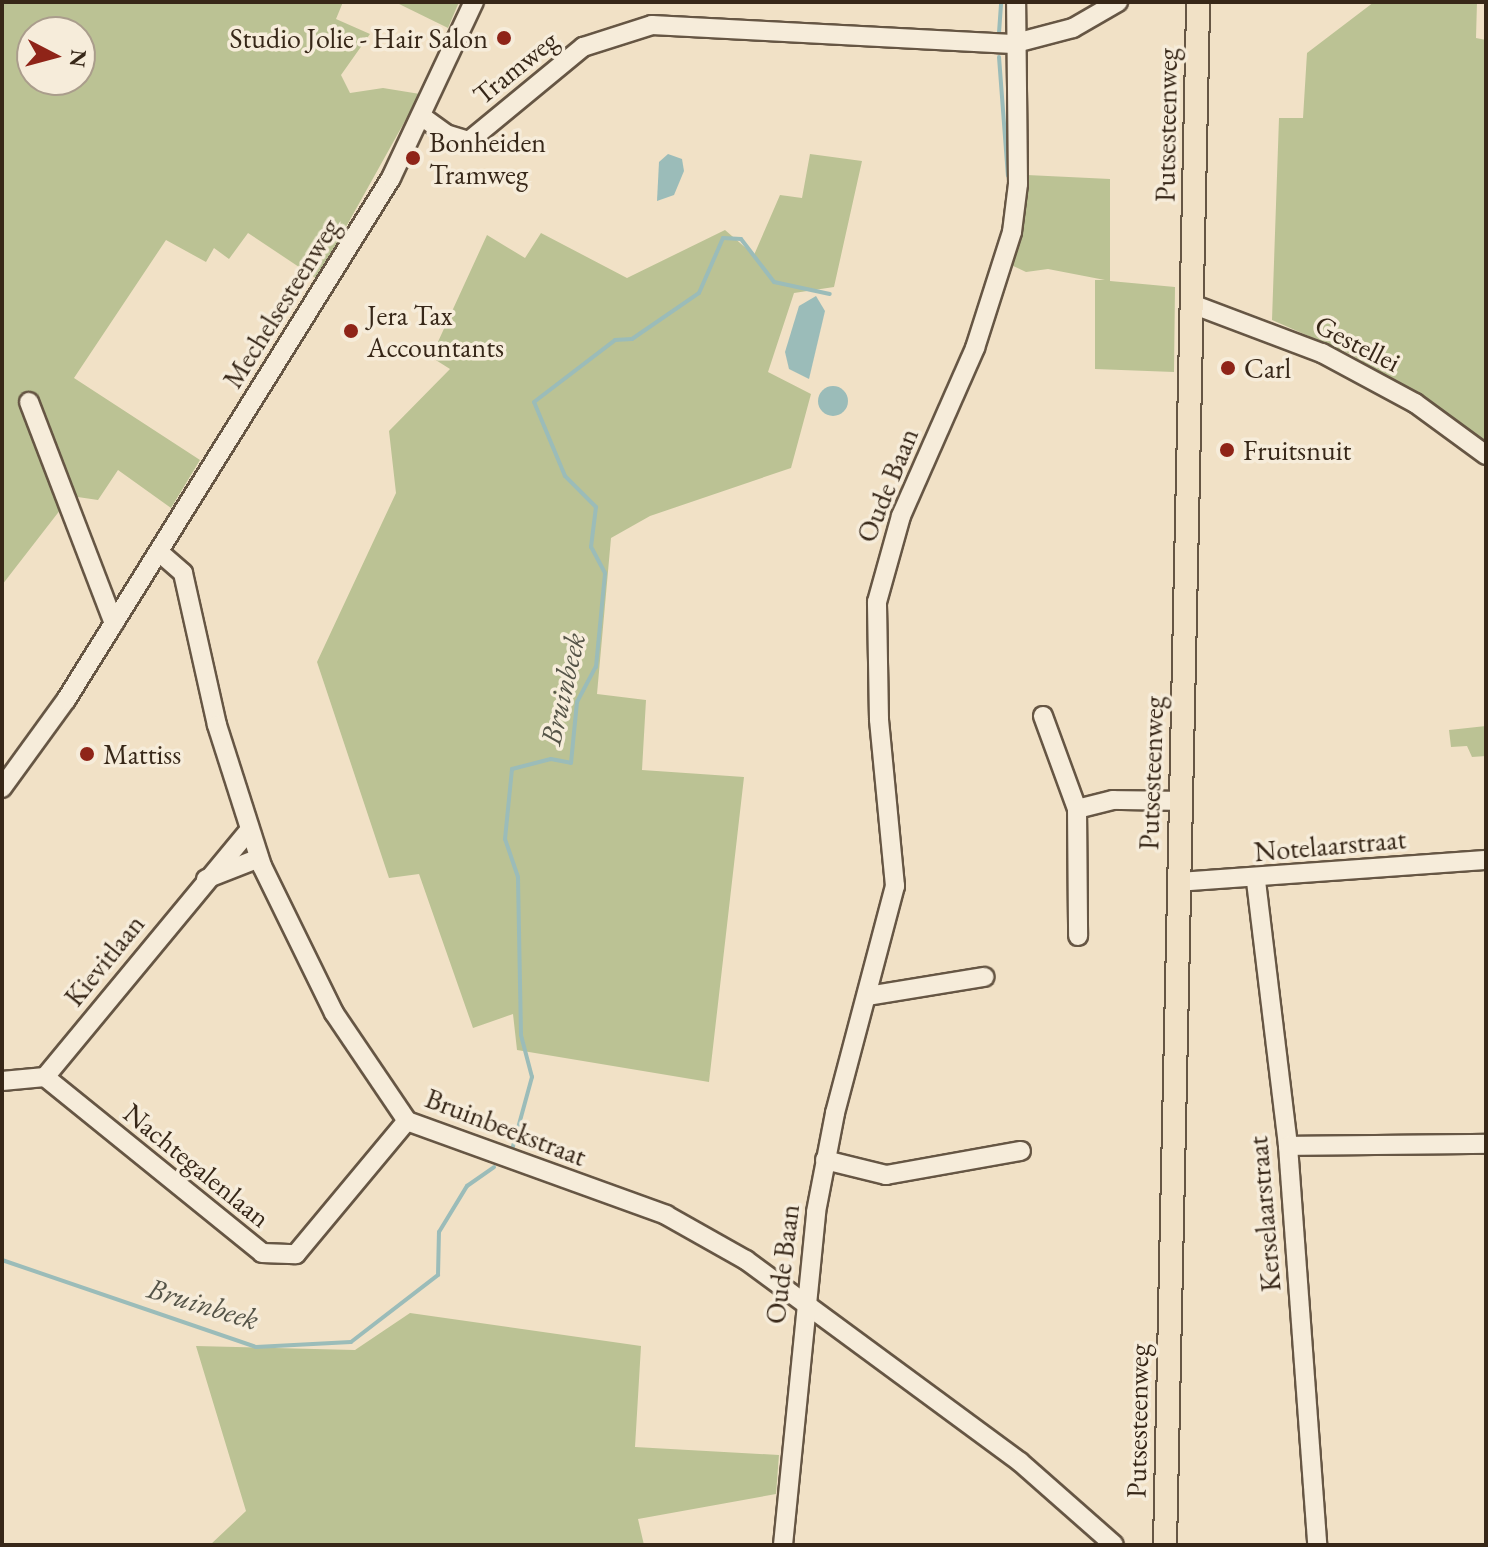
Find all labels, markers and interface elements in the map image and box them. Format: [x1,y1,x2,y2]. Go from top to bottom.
north arrow [16,16,96,96]
place label: Studio Jolie - Hair Salon [229,21,488,55]
street label: Tramweg [466,23,564,111]
marker: Studio Jolie - Hair Salon [495,29,513,47]
text: N [63,48,94,69]
street label: Putsesteenweg [1148,48,1184,202]
place label: Bonheiden Tramweg [429,125,546,191]
marker: Bonheiden Tramweg [404,149,422,167]
street label: Mechelsesteenweg [215,212,347,394]
place label: Jera Tax Accountants [367,298,504,364]
street label: Gestellei [1310,307,1406,379]
marker: Jera Tax Accountants [342,322,360,340]
place label: Carl [1244,351,1291,385]
marker: Carl [1219,359,1237,377]
street label: Oude Baan [849,423,925,547]
place label: Fruitsnuit [1243,433,1351,467]
marker: Fruitsnuit [1218,441,1236,459]
water label: Bruinbeek [533,629,593,749]
street label: Putsesteenweg [1132,695,1170,851]
place label: Mattiss [103,737,181,771]
marker: Mattiss [78,745,96,763]
street label: Notelaarstraat [1253,822,1407,868]
street label: Kievitlaan [57,907,151,1013]
street label: Bruinbeekstraat [421,1081,591,1173]
street label: Nachtegalenlaan [117,1096,277,1234]
street label: Kerselaarstraat [1240,1135,1288,1293]
street label: Oude Baan [758,1202,806,1326]
water label: Bruinbeek [143,1270,263,1338]
street label: Putsesteenweg [1119,1344,1155,1498]

